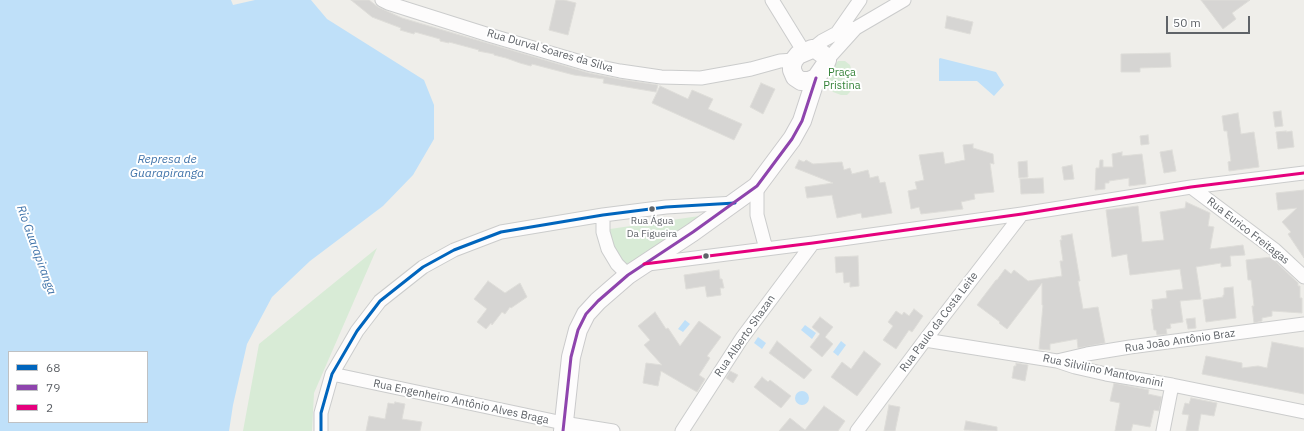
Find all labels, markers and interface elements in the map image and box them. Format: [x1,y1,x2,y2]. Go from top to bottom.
scale bar [1168,8,1252,34]
text: 50 m [1173,15,1201,30]
street label: Rua Durval Soares da Silva [485,27,615,75]
park label: Praça Pristina [823,66,861,92]
water label: Represa de Guarapiranga [130,153,204,181]
street label: Rua Eurico Freitagas [1204,195,1292,267]
water label: Rio Guarapiranga [13,203,59,297]
marker: Rua Água Da Figueira [647,204,657,214]
place label: Rua Água Da Figueira [627,215,677,238]
unlabelled marker [701,251,711,261]
street label: Rua Paulo da Costa Leite [897,269,981,375]
street label: Rua Alberto Shazan [712,293,778,379]
street label: Rua João Antônio Braz [1124,327,1236,355]
legend [8,351,148,423]
street label: Rua Silvilino Mantovanini [1042,352,1164,390]
text: 68 [46,360,60,375]
street label: Rua Engenheiro Antônio Alves Braga [372,377,550,427]
text: 79 [46,380,60,395]
text: 2 [46,400,53,415]

